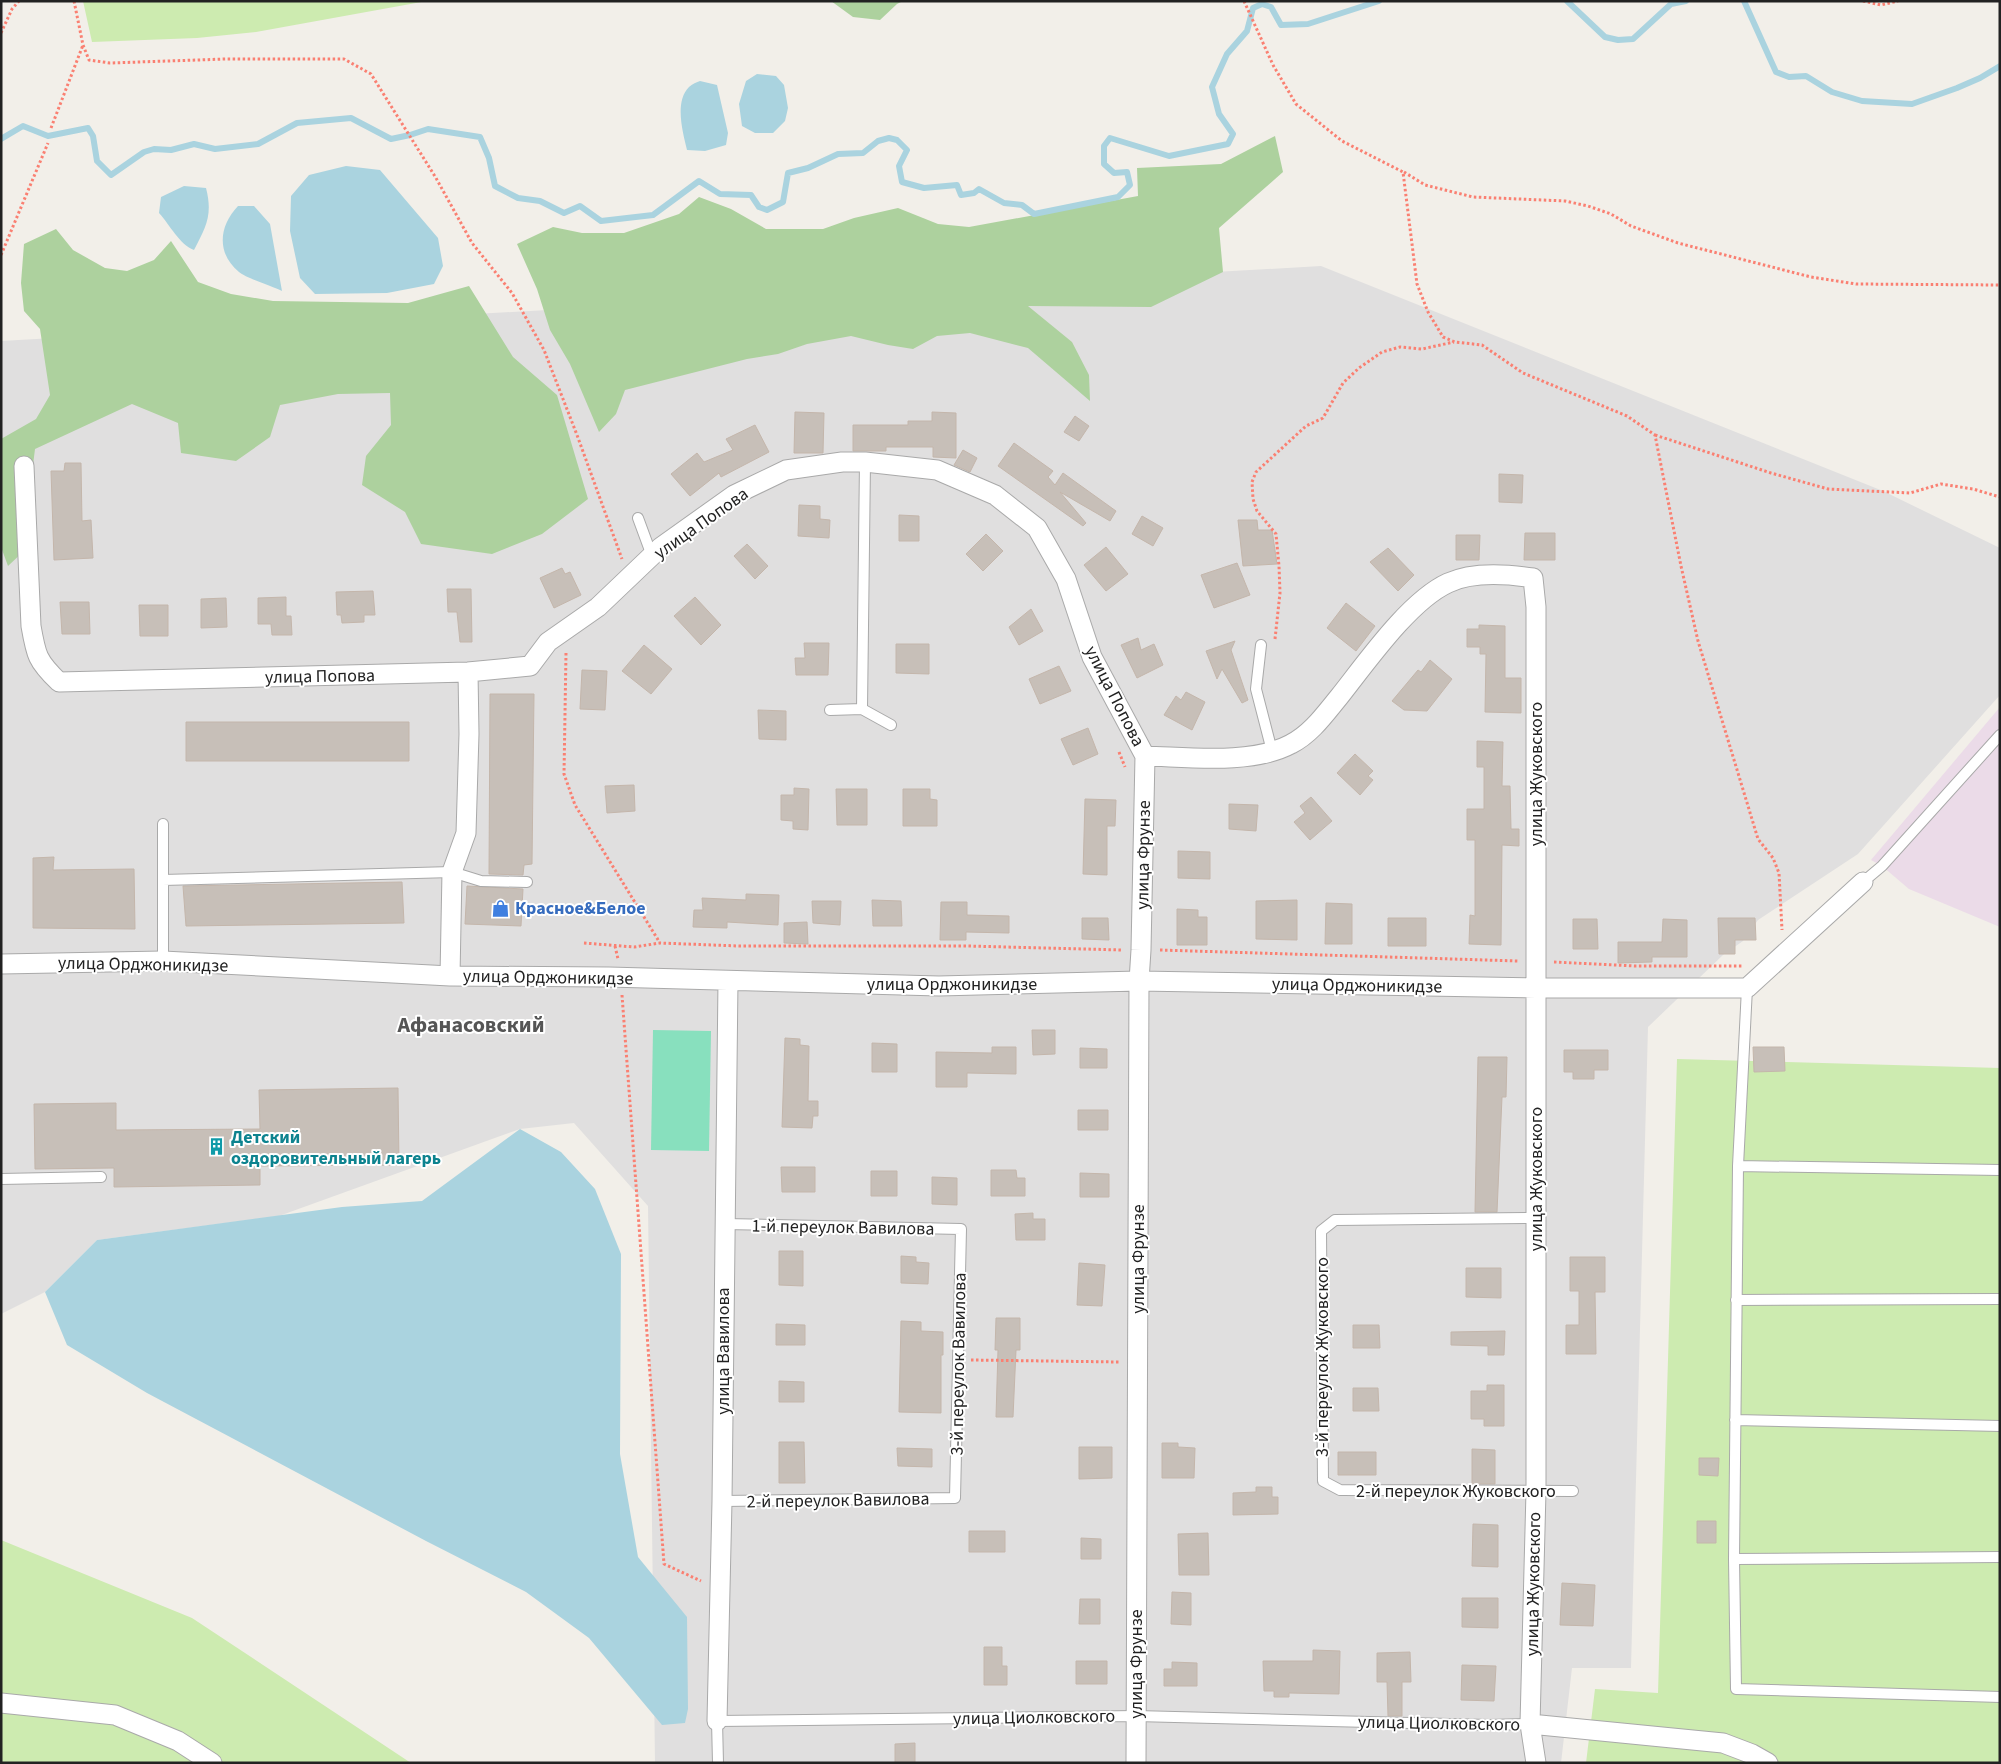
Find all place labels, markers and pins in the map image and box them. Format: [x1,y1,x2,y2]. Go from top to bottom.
place label: Красное&Белое [515,896,646,921]
shop icon: Красное&Белое [491,898,511,918]
place label: Детский оздоровительный лагерь [231,1125,441,1171]
building icon: Детский оздоровительный лагерь [207,1137,227,1157]

